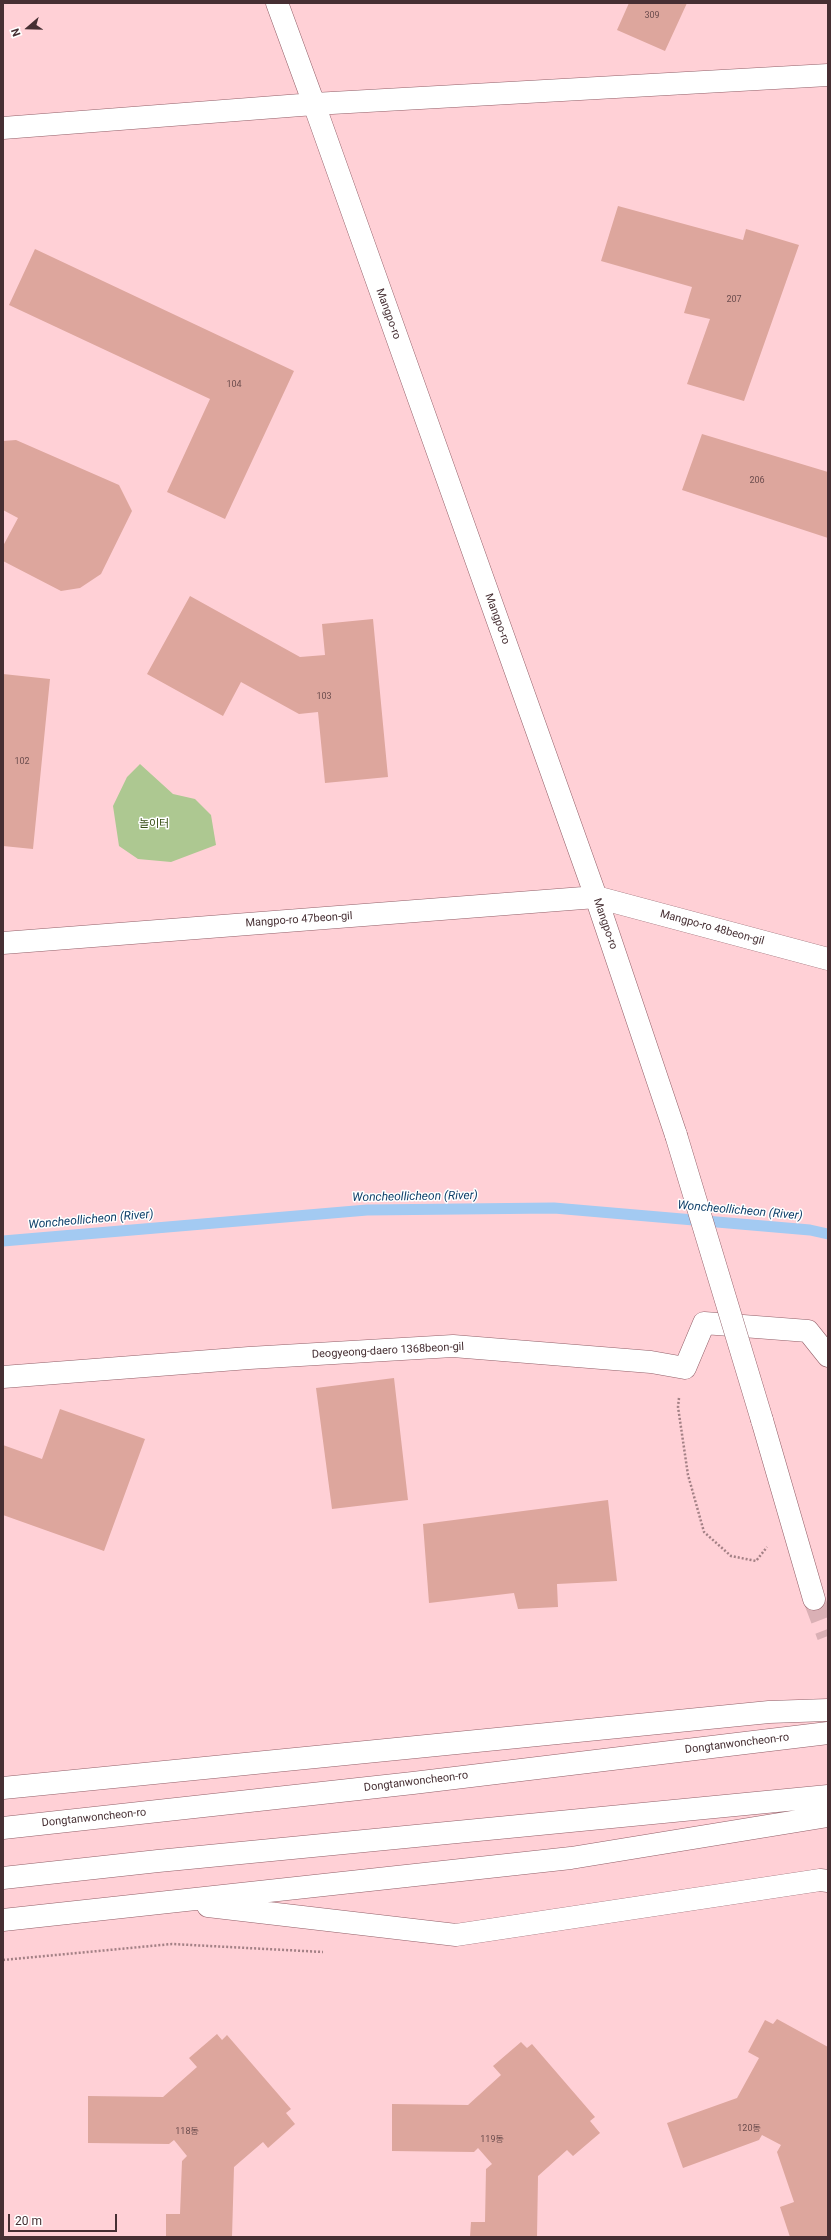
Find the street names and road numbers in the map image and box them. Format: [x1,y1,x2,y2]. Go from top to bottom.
street label: Mangpo-ro [373,287,403,341]
street label: Mangpo-ro [482,592,512,646]
street label: Mangpo-ro [590,897,620,951]
street label: Mangpo-ro 48beon-gil [658,908,766,948]
street label: Mangpo-ro 47beon-gil [245,910,353,930]
street label: Deogyeong-daero 1368beon-gil [312,1340,464,1362]
street label: Dongtanwoncheon-ro [684,1731,790,1757]
street label: Dongtanwoncheon-ro [363,1769,469,1795]
street label: Dongtanwoncheon-ro [41,1806,147,1830]

